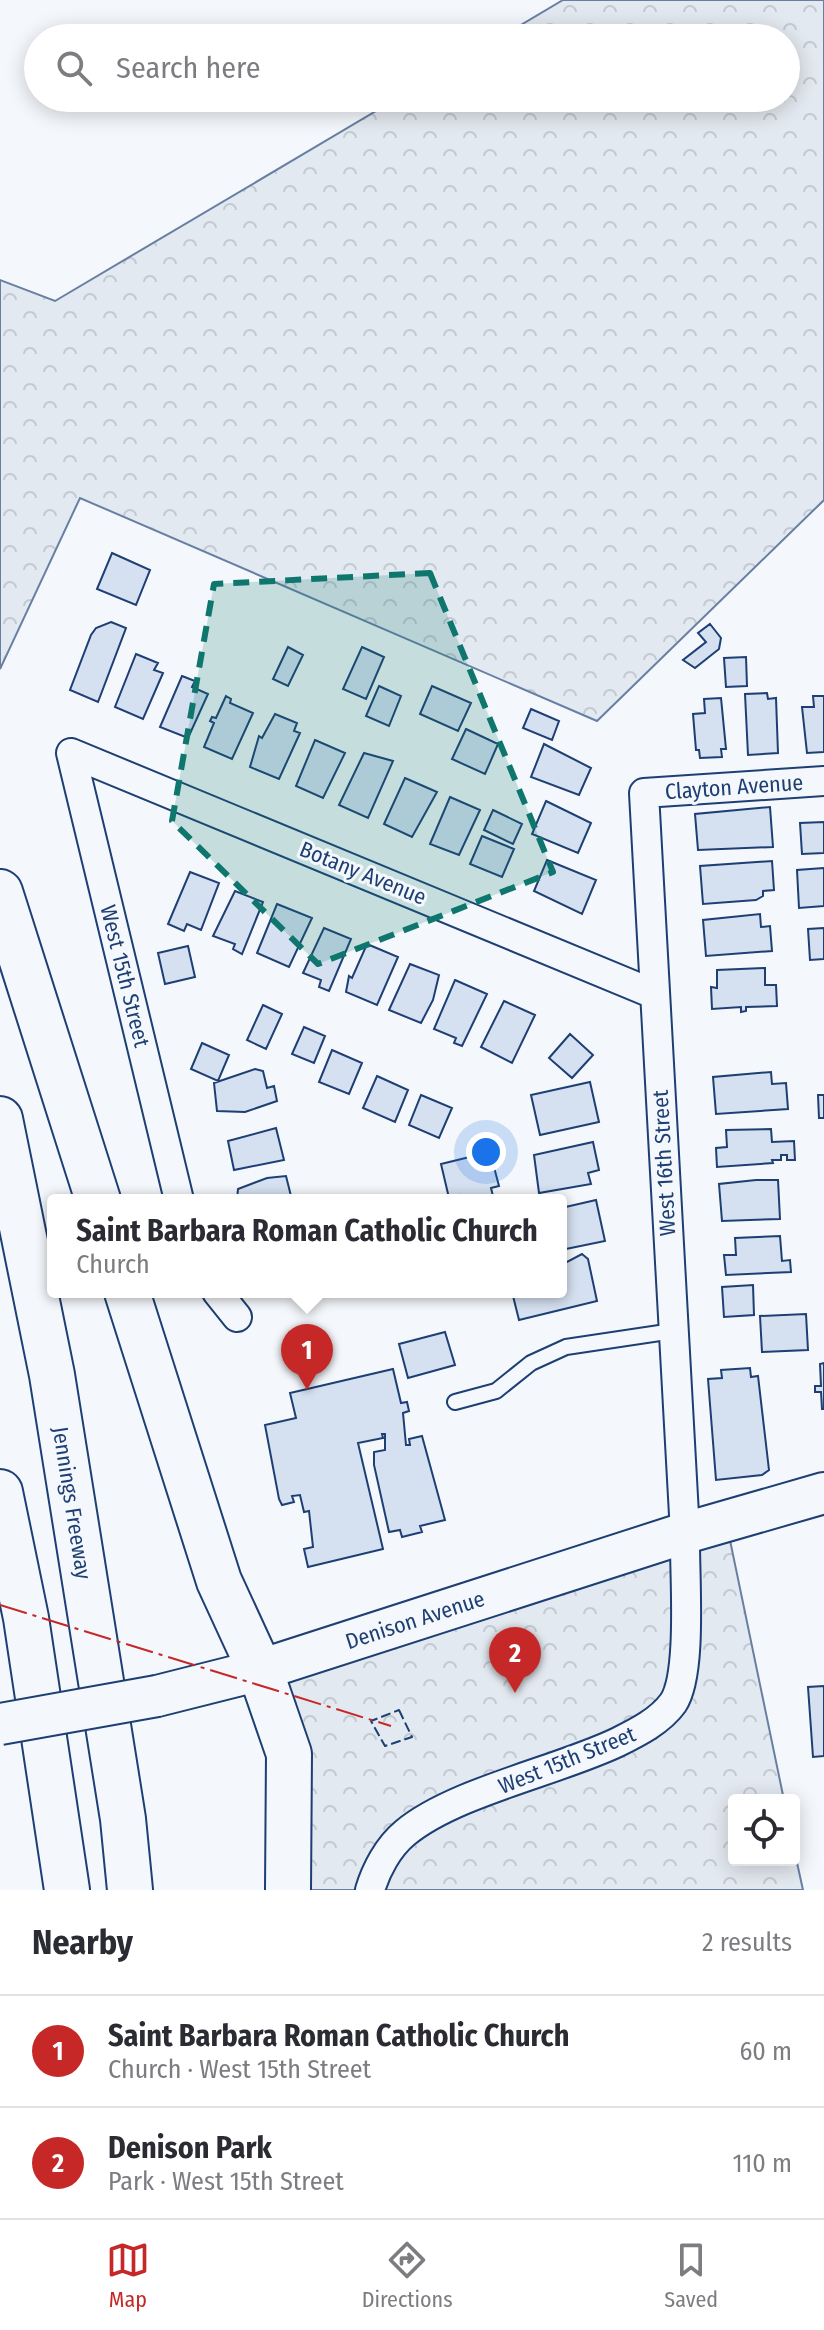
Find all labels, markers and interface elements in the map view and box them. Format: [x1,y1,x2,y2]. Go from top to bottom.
search box [24,24,800,112]
icon: search [52,46,96,90]
text: Search here [116,50,261,86]
street label: Clayton Avenue [664,769,804,805]
street label: Botany Avenue [296,835,430,911]
street label: West 15th Street [94,902,156,1051]
street label: West 16th Street [647,1088,681,1237]
your location [466,1132,506,1172]
popup [47,1194,567,1298]
text: Saint Barbara Roman Catholic Church [76,1213,538,1249]
text: Church [76,1249,150,1280]
pin: 1 [281,1324,333,1390]
street label: Jennings Freeway [47,1425,97,1581]
street label: Denison Avenue [342,1585,488,1655]
pin: 2 [489,1627,541,1693]
street label: West 15th Street [495,1720,640,1800]
map controls [728,1794,800,1866]
button: locate [728,1794,800,1866]
text: Nearby [32,1922,133,1963]
text: 2 results [702,1927,792,1958]
text: Saint Barbara Roman Catholic Church [108,2018,569,2054]
text: 1 [53,2036,64,2067]
text: 60 m [739,2036,792,2067]
text: Church · West 15th Street [108,2054,371,2085]
text: Denison Park [108,2130,272,2166]
text: 2 [52,2148,64,2179]
text: 110 m [732,2148,792,2179]
text: Park · West 15th Street [108,2166,344,2197]
tab: Map [106,2238,150,2313]
tab: Directions [362,2238,453,2313]
tab: Saved [664,2238,718,2313]

